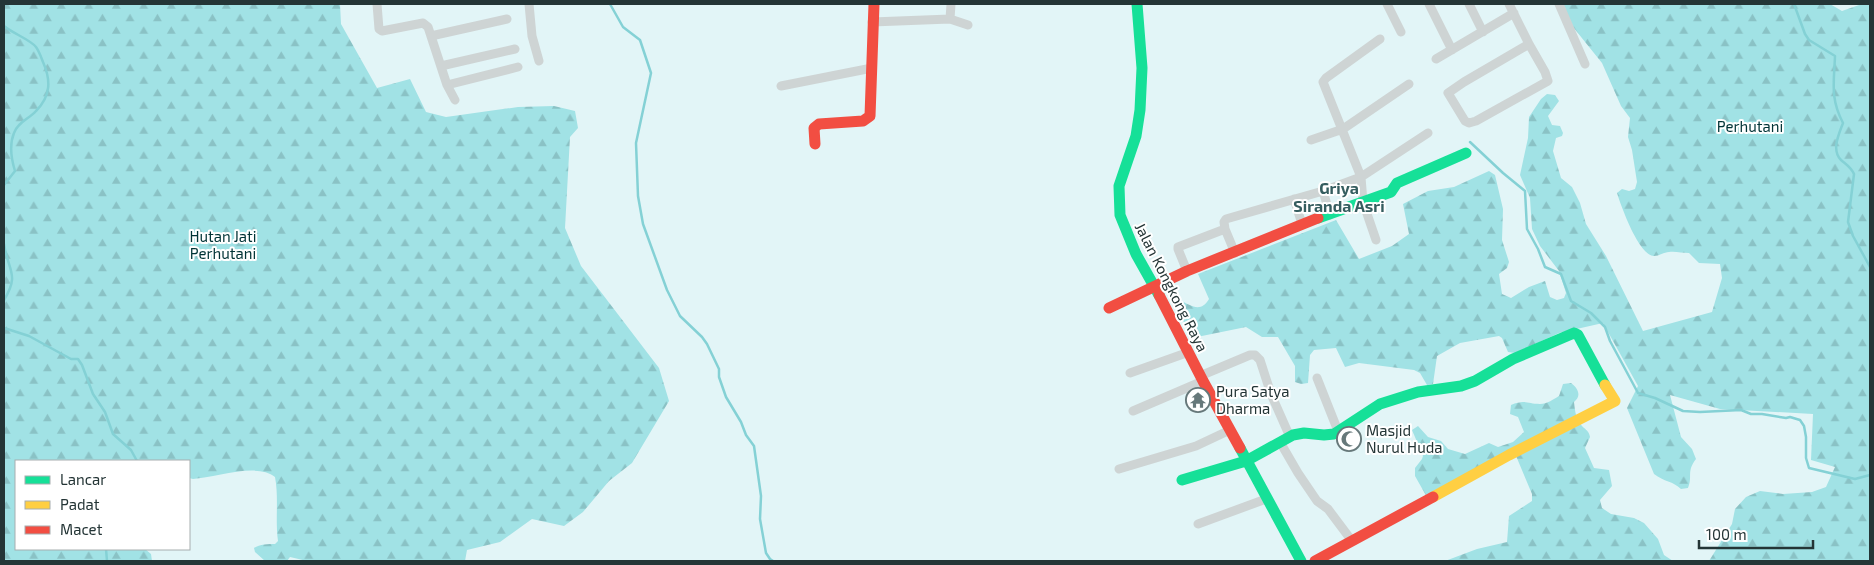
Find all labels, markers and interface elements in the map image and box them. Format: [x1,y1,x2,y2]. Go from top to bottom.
park label: Perhutani [1717,117,1783,135]
district label: Griya Siranda Asri [1293,178,1385,215]
street label: Jalan Kongkong Raya [1132,220,1212,354]
park label: Hutan Jati Perhutani [189,227,257,262]
place label: Pura Satya Dharma [1216,382,1289,417]
temple icon: Pura Satya Dharma [1185,387,1211,413]
place label: Masjid Nurul Huda [1366,421,1443,456]
mosque icon: Masjid Nurul Huda [1336,426,1362,452]
legend [15,460,190,550]
text: Lancar [60,470,106,488]
text: Padat [60,495,100,513]
scale bar [1699,518,1813,550]
text: Macet [60,520,103,538]
text: 100 m [1706,525,1747,543]

